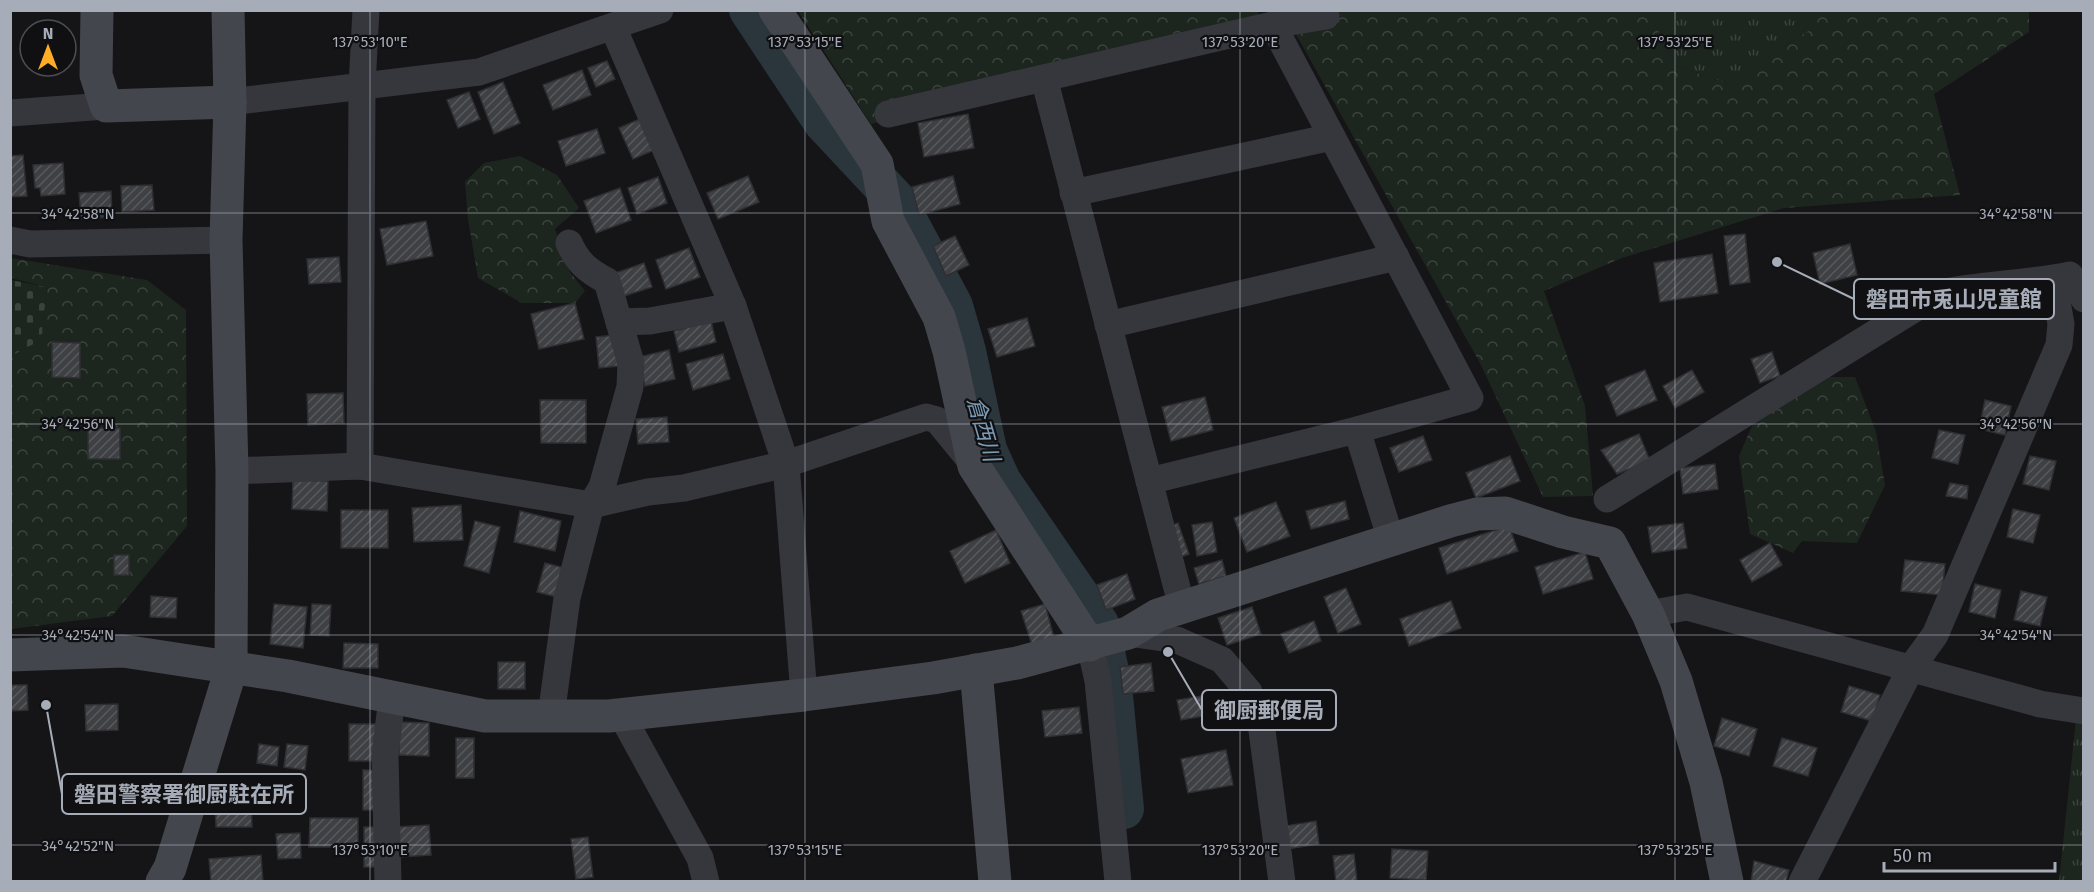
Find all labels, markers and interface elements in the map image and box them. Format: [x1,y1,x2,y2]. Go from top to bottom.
north arrow [18,18,78,78]
text: N [43,24,53,43]
text: 137°53'10"E [332,33,408,51]
text: 137°53'15"E [768,33,842,51]
text: 137°53'20"E [1202,33,1278,51]
text: 137°53'25"E [1637,33,1713,51]
text: 34°42'58"N [41,205,115,223]
text: 34°42'58"N [1979,205,2053,223]
callout: 磐田市兎山児童館 [1854,279,2054,319]
text: 磐田市兎山児童館 [1866,286,2042,313]
water label: 倉西川 [961,394,1006,466]
text: 34°42'56"N [41,415,115,433]
text: 34°42'56"N [1979,415,2053,433]
text: 34°42'54"N [42,626,114,644]
text: 34°42'54"N [1980,626,2052,644]
callout: 御厨郵便局 [1202,690,1336,730]
text: 御厨郵便局 [1214,697,1324,724]
callout: 磐田警察署御厨駐在所 [62,774,306,814]
text: 磐田警察署御厨駐在所 [74,781,294,808]
scale bar [1884,835,2055,873]
text: 34°42'52"N [42,837,114,855]
text: 137°53'10"E [332,841,408,859]
text: 137°53'15"E [768,841,842,859]
text: 137°53'20"E [1202,841,1278,859]
text: 137°53'25"E [1637,841,1713,859]
text: 50 m [1893,845,1932,867]

